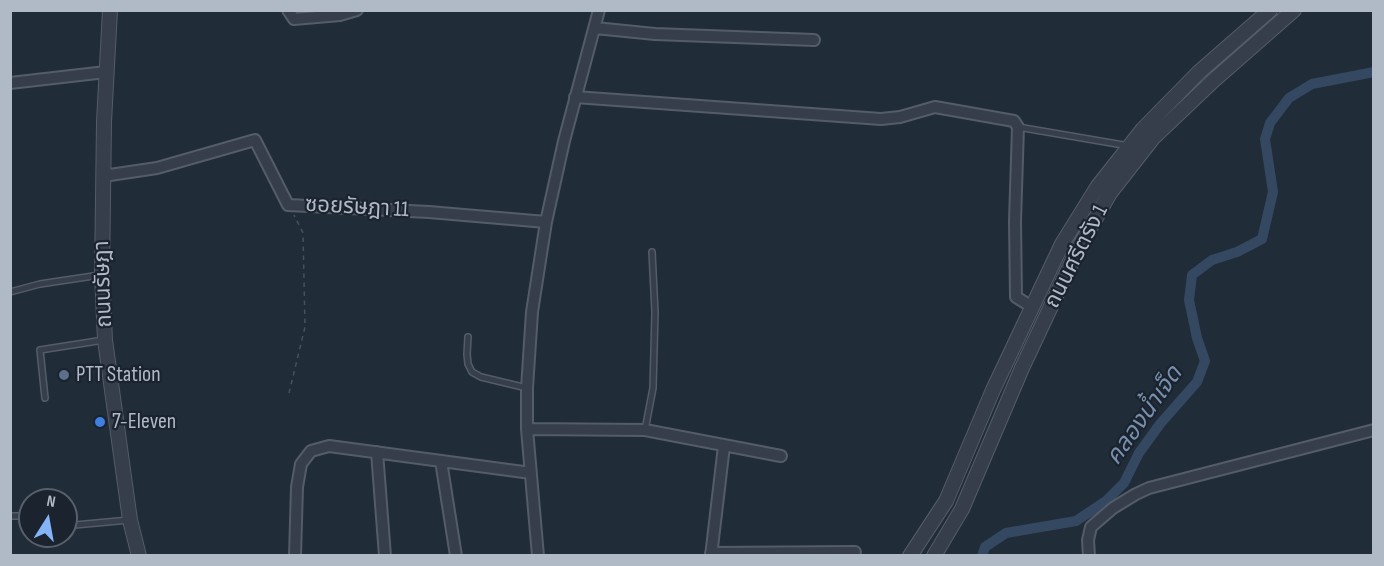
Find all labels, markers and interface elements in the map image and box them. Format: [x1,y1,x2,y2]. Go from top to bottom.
street label: ซอยรัษฎา 11 [304,192,410,224]
street label: ถนนศรีตรัง 1 [1040,201,1114,313]
street label: ถนนรัษฎา [89,240,119,328]
water label: คลองน้ำเจ็ด [1101,361,1189,471]
place label: PTT Station [76,362,161,388]
marker: PTT Station [57,368,71,382]
place label: 7-Eleven [112,409,176,435]
marker: 7-Eleven [93,415,107,429]
north arrow [18,488,78,548]
text: N [45,492,57,512]

